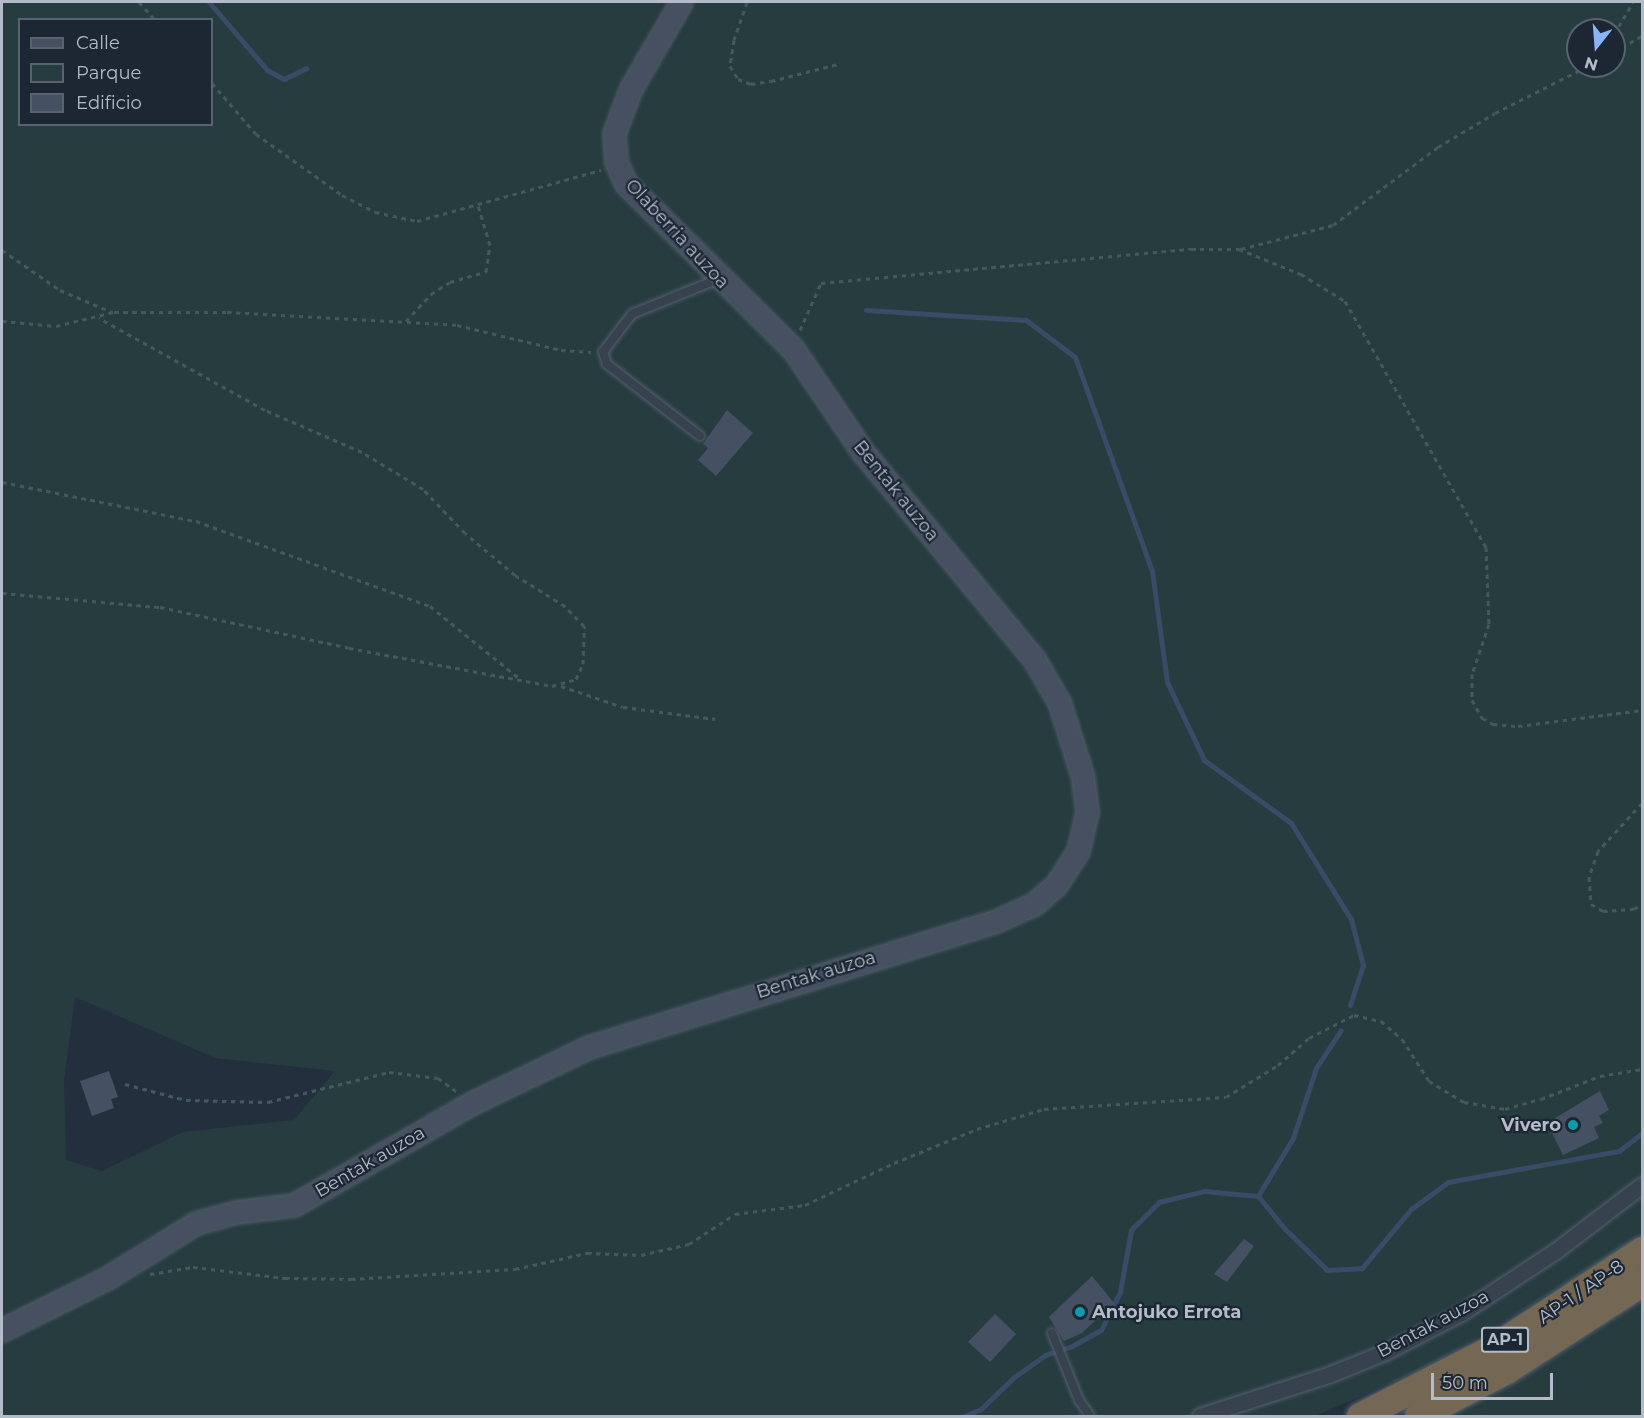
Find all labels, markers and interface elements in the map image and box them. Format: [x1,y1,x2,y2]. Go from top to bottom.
legend [18,18,213,126]
north arrow [1566,18,1626,78]
text: Calle [76,32,120,54]
text: N [1582,53,1600,75]
text: Parque [76,62,141,84]
text: Edificio [76,92,142,114]
street label: Olaberria auzoa [621,175,733,293]
street label: Bentak auzoa [849,436,943,546]
street label: Bentak auzoa [754,947,878,1003]
place label: Vivero [1501,1114,1561,1136]
marker: Vivero [1566,1118,1580,1132]
street label: Bentak auzoa [311,1122,429,1202]
street label: AP-1 / AP-8 [1534,1255,1628,1329]
street label: Bentak auzoa [1374,1286,1492,1362]
place label: Antojuko Errota [1092,1301,1241,1323]
marker: Antojuko Errota [1073,1305,1087,1319]
road number: AP-1 [1480,1327,1530,1353]
scale bar [1434,1361,1556,1399]
text: 50 m [1442,1372,1488,1394]

